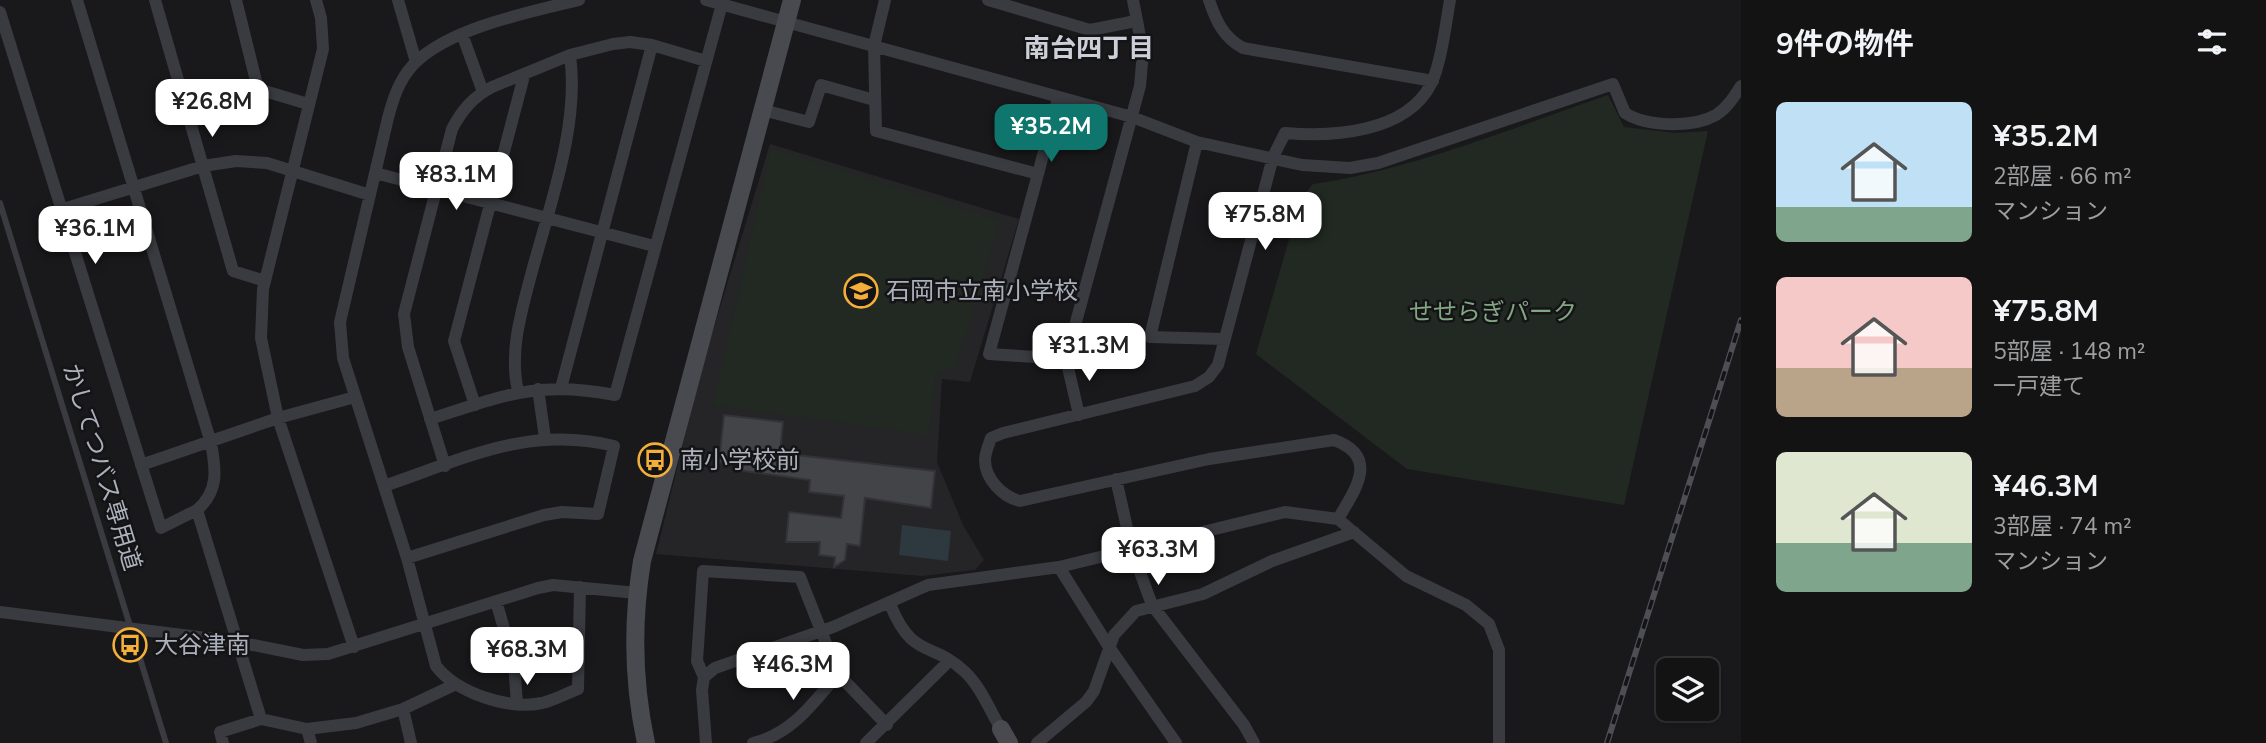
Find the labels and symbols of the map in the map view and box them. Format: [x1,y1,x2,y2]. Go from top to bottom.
district label: 南台四丁目 [1024,31,1154,66]
pin: ¥26.8M [155,80,269,139]
pin: ¥35.2M [994,104,1108,164]
pin: ¥83.1M [399,152,513,212]
pin: ¥75.8M [1208,192,1322,252]
pin: ¥36.1M [38,206,152,266]
school or university icon: 石岡市立南小学校 [842,272,880,310]
place label: 石岡市立南小学校 [886,275,1078,307]
park label: せせらぎパーク [1409,296,1577,328]
pin: ¥31.3M [1032,324,1146,383]
street label: かしてつバス専用道 [55,360,149,574]
bus stop icon: 南小学校前 [636,441,674,479]
place label: 南小学校前 [680,444,800,476]
pin: ¥63.3M [1101,528,1215,587]
bus stop icon: 大谷津南 [111,626,149,664]
pin: ¥68.3M [470,628,584,687]
place label: 大谷津南 [154,629,250,661]
pin: ¥46.3M [736,642,850,702]

